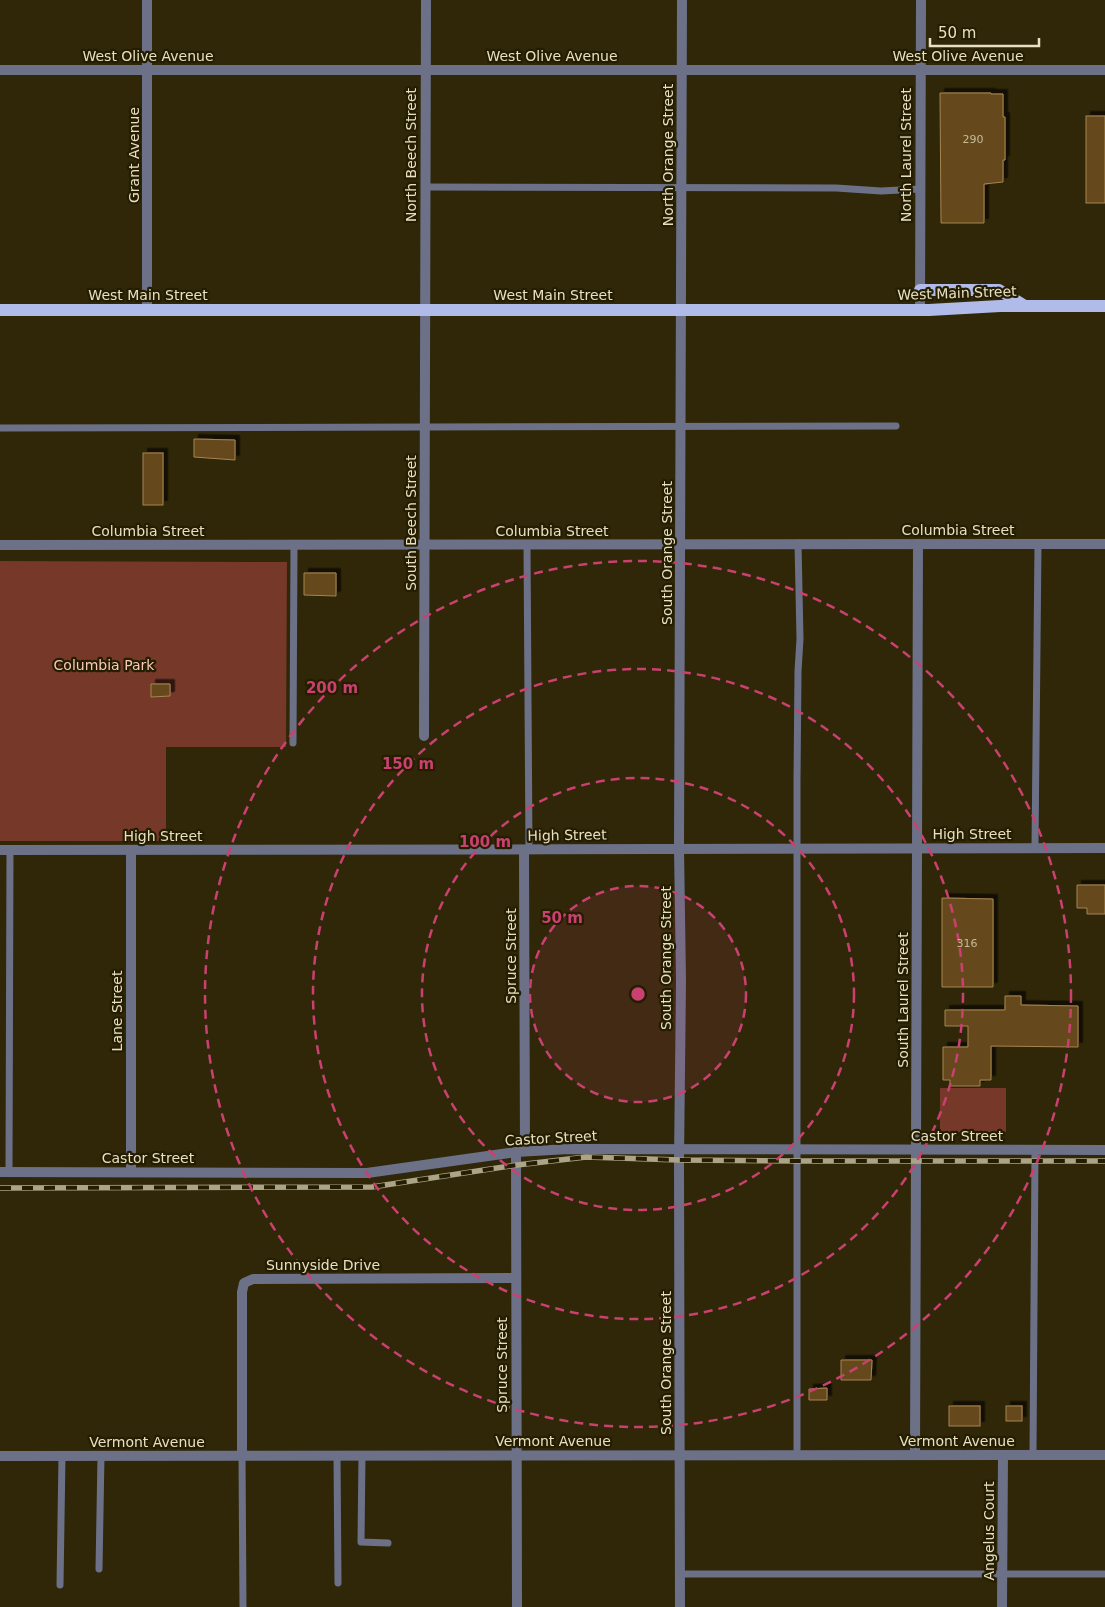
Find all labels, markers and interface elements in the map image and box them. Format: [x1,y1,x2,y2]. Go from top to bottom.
scale bar [930,15,1039,47]
text: 50 m [938,24,976,42]
street label: West Olive Avenue [82,48,214,64]
street label: West Olive Avenue [486,48,618,64]
street label: West Olive Avenue [892,48,1024,64]
street label: North Orange Street [660,83,676,226]
street label: North Beech Street [403,87,419,222]
street label: North Laurel Street [898,88,914,222]
street label: Grant Avenue [126,107,142,203]
house number: 290 [963,133,984,146]
street label: West Main Street [897,283,1017,303]
street label: West Main Street [88,287,208,303]
street label: West Main Street [493,287,613,303]
street label: South Beech Street [403,455,419,591]
street label: South Orange Street [659,481,675,625]
street label: Columbia Street [901,522,1015,538]
street label: Columbia Street [91,523,205,539]
street label: Columbia Street [495,523,609,539]
park label: Columbia Park [54,657,155,673]
text: 200 m [306,679,358,697]
text: 150 m [382,755,434,773]
street label: High Street [527,826,607,844]
street label: High Street [932,826,1012,842]
street label: High Street [123,828,203,844]
text: 100 m [459,833,511,851]
street label: South Orange Street [658,886,674,1030]
street label: Spruce Street [503,908,519,1004]
text: 50 m [541,909,583,927]
street label: South Laurel Street [895,932,911,1068]
house number: 316 [957,937,978,950]
street label: Lane Street [109,970,125,1051]
centre of rings [629,985,647,1003]
street label: Castor Street [504,1128,598,1148]
street label: Castor Street [911,1128,1004,1144]
street label: Castor Street [102,1150,195,1166]
street label: Sunnyside Drive [266,1257,380,1273]
street label: South Orange Street [658,1291,674,1435]
street label: Spruce Street [494,1317,510,1413]
street label: Vermont Avenue [495,1433,611,1449]
street label: Vermont Avenue [899,1433,1015,1449]
street label: Vermont Avenue [89,1434,205,1450]
street label: Angelus Court [981,1481,997,1580]

